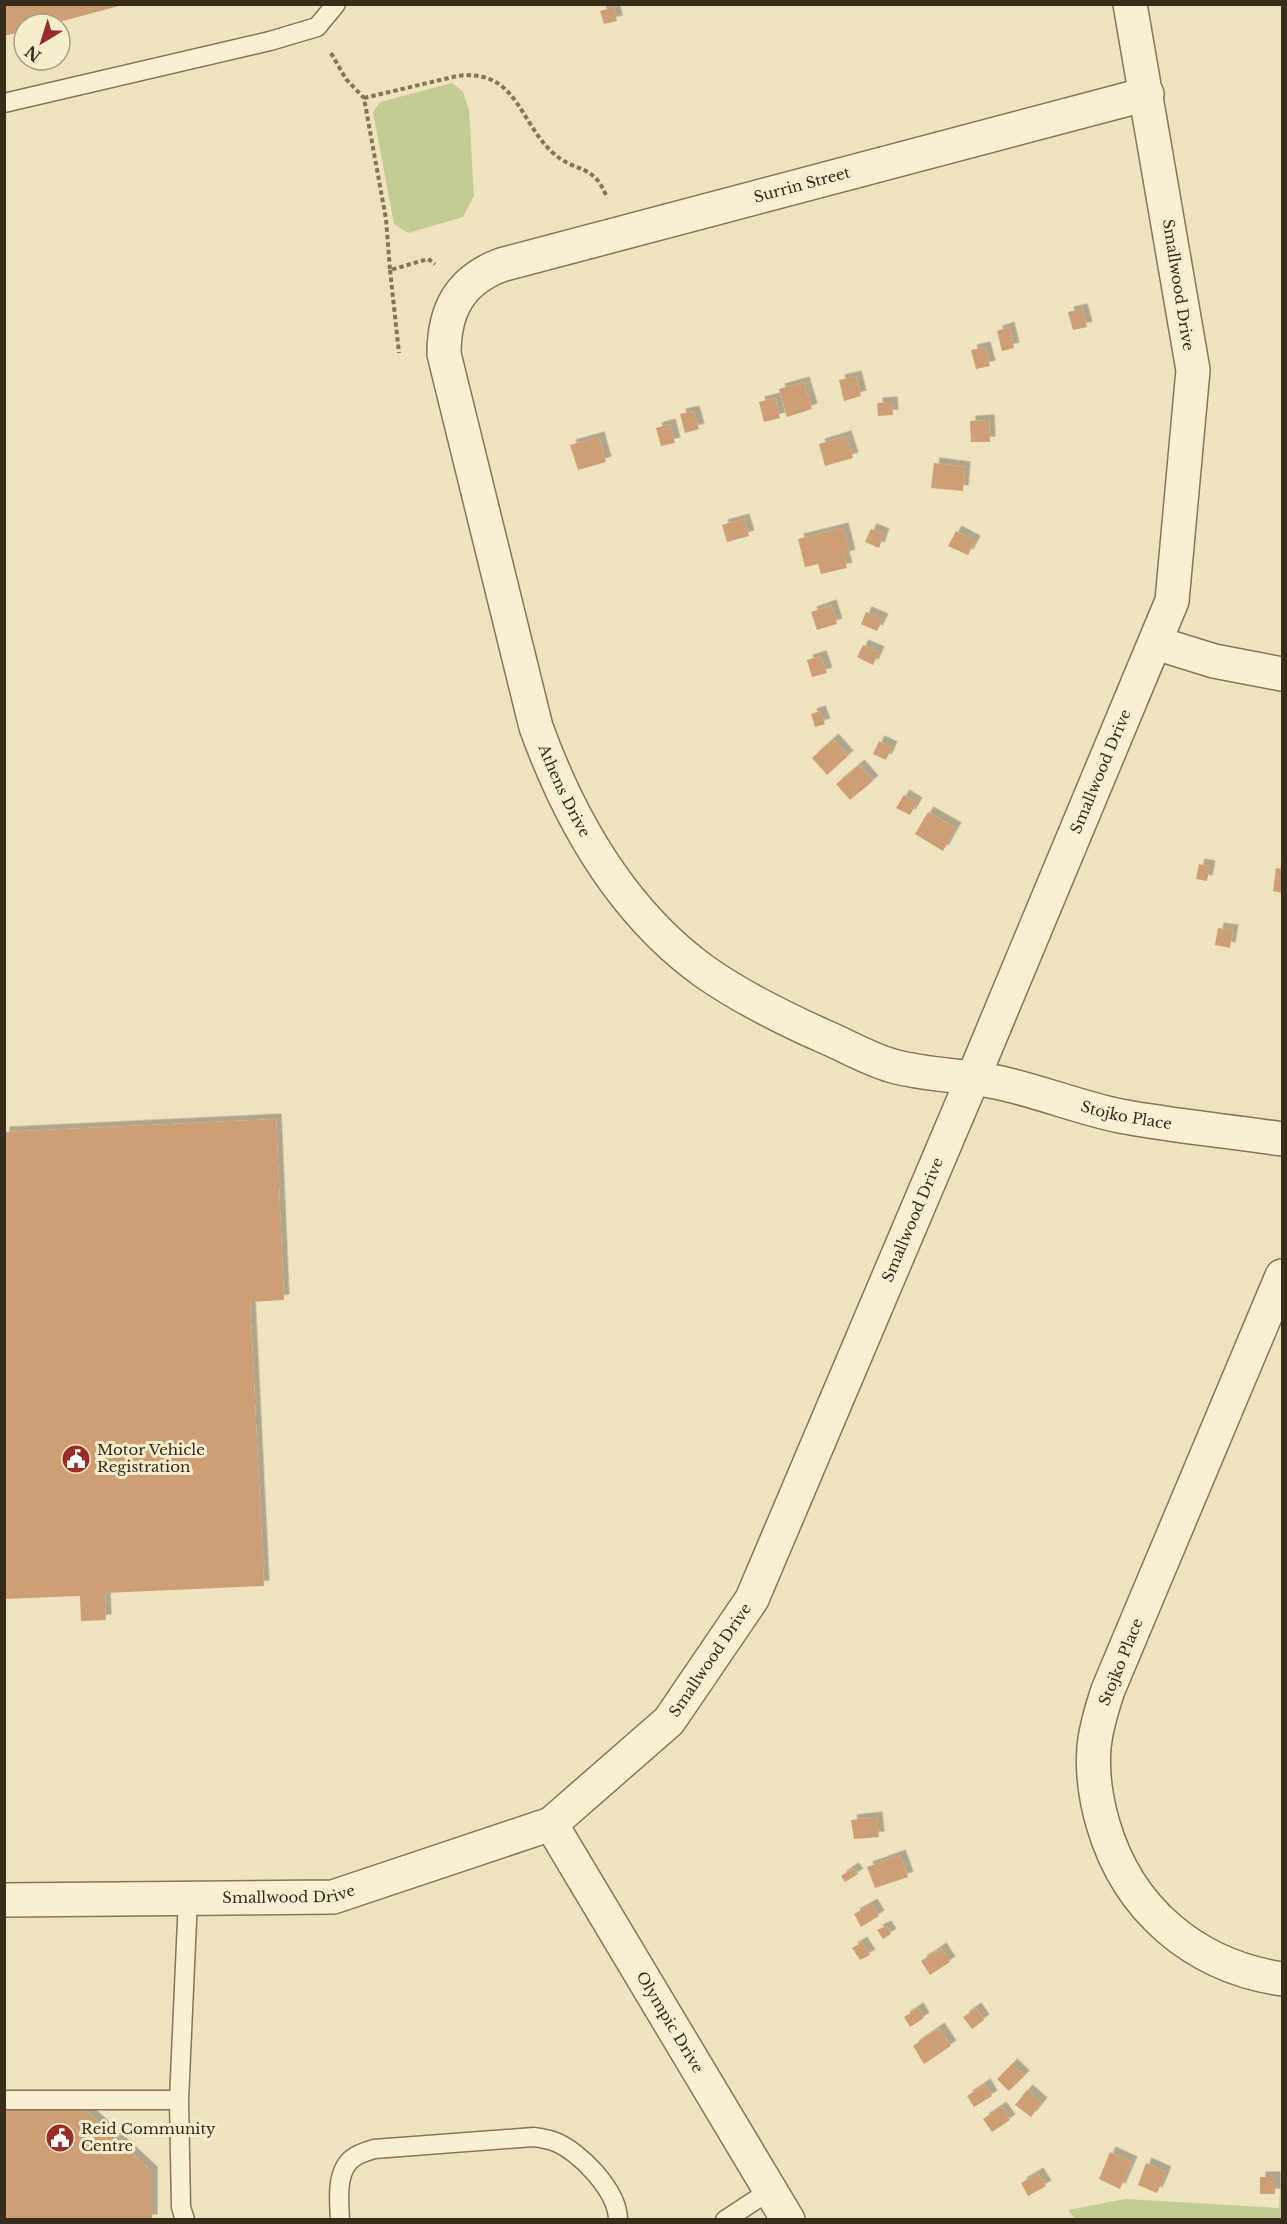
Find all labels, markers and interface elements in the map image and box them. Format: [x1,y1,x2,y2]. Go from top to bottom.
north arrow [12,12,72,72]
text: N [21,41,45,66]
street label: Surrin Street [752,162,852,206]
street label: Smallwood Drive [1159,218,1198,352]
street label: Smallwood Drive [1066,706,1135,837]
street label: Athens Drive [534,741,595,840]
street label: Stojko Place [1079,1096,1173,1133]
street label: Smallwood Drive [878,1155,947,1285]
place label: Motor Vehicle Registration [97,1440,205,1476]
public building icon: Motor Vehicle Registration [60,1443,92,1475]
street label: Smallwood Drive [665,1600,755,1720]
street label: Stojko Place [1094,1615,1147,1708]
street label: Smallwood Drive [222,1880,357,1907]
street label: Olympic Drive [632,1968,708,2076]
place label: Reid Community Centre [81,2119,216,2155]
public building icon: Reid Community Centre [44,2122,76,2154]

